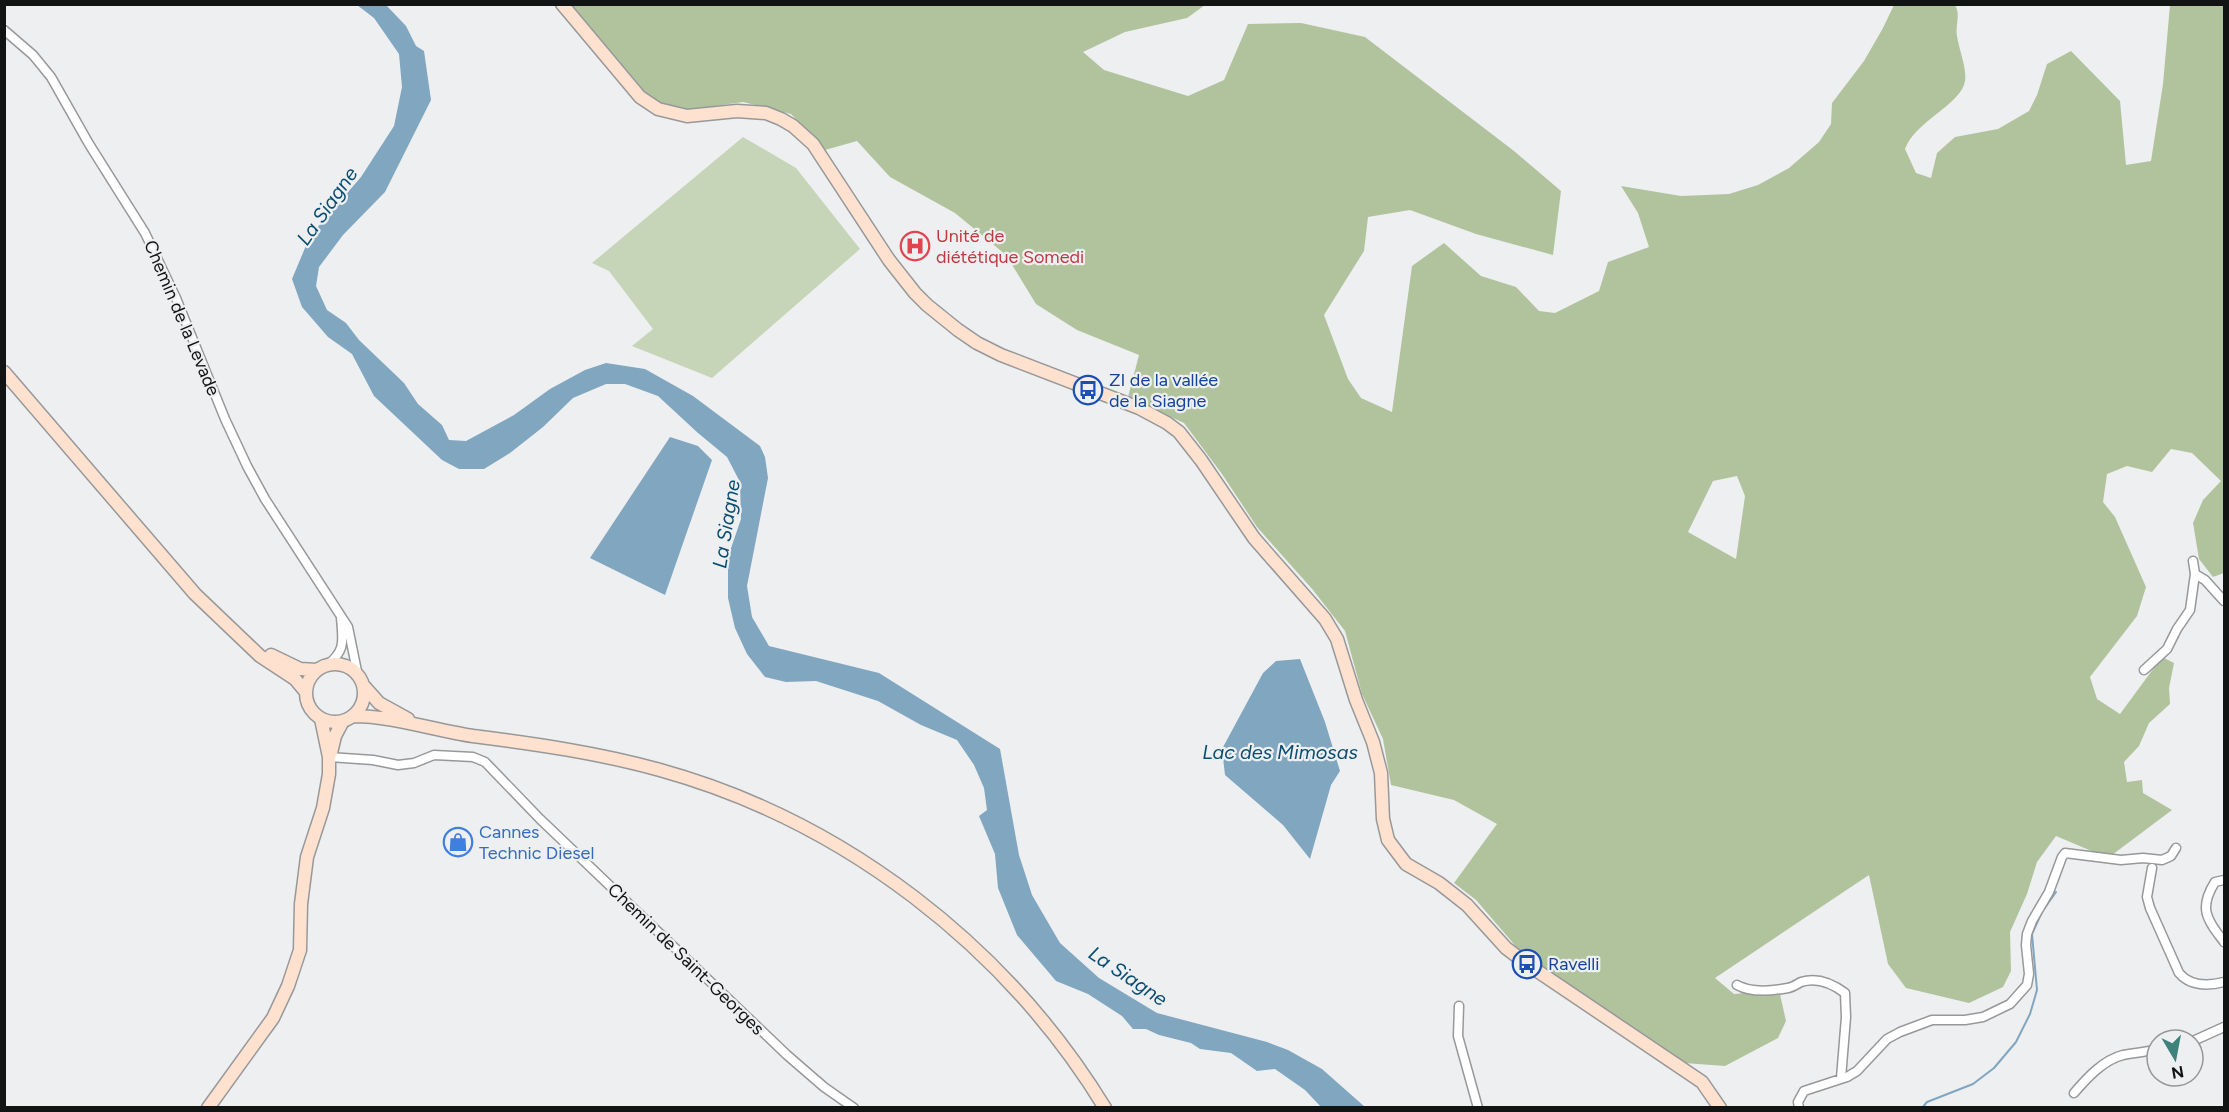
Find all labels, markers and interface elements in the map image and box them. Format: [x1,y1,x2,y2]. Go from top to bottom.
water label: La Siagne [291,162,363,250]
place label: Unité de diététique Somedi [936,225,1084,268]
hospital icon: Unité de diététique Somedi [899,230,931,262]
street label: Chemin de la Levade [139,237,225,399]
place label: ZI de la vallée de la Siagne [1109,369,1218,412]
bus stop icon: ZI de la vallée de la Siagne [1072,374,1104,406]
water label: La Siagne [707,478,745,570]
water label: Lac des Mimosas [1202,740,1358,764]
place label: Cannes Technic Diesel [479,821,594,864]
shop icon: Cannes Technic Diesel [442,826,474,858]
street label: Chemin de Saint-Georges [603,878,769,1040]
water label: La Siagne [1084,941,1172,1011]
bus stop icon: Ravelli [1511,948,1543,980]
place label: Ravelli [1548,953,1599,975]
north arrow [2145,1028,2205,1088]
text: N [2170,1062,2185,1083]

